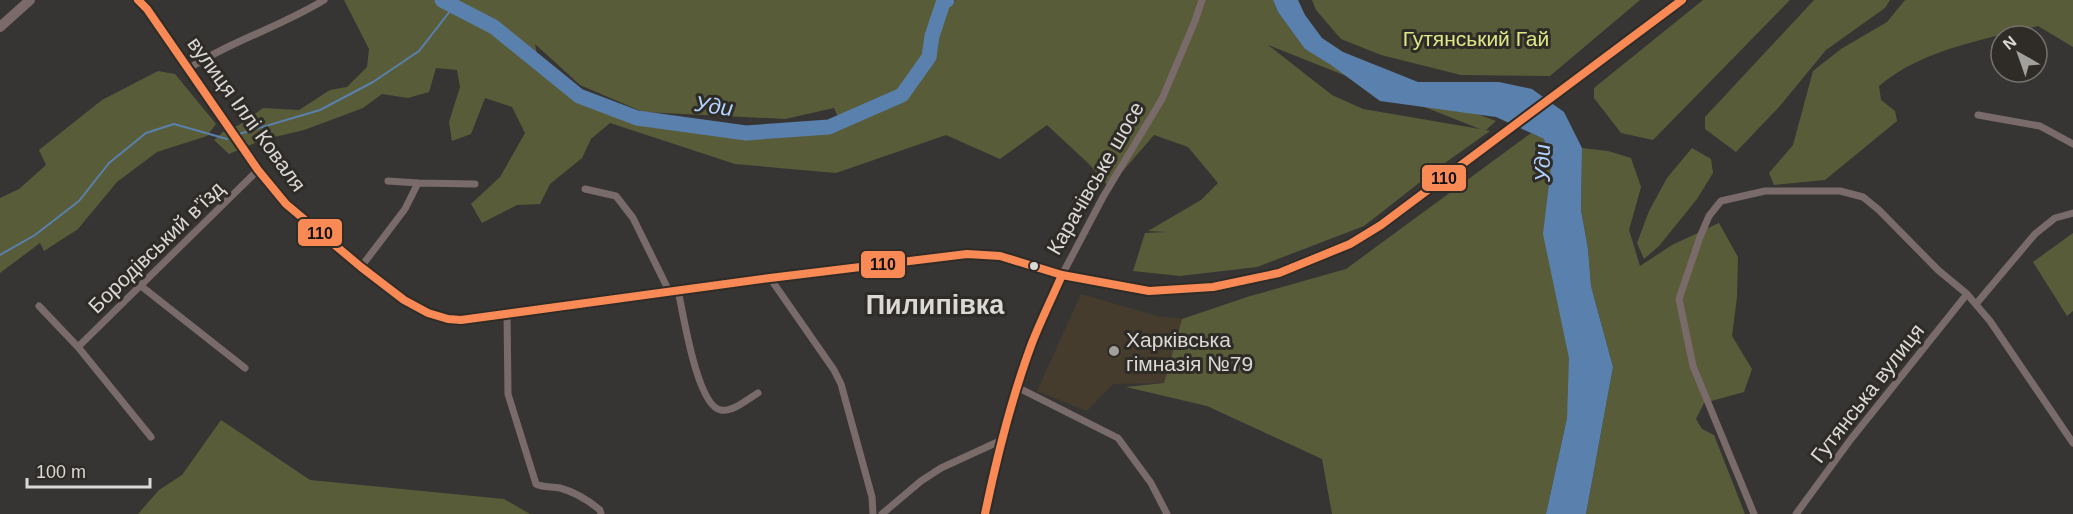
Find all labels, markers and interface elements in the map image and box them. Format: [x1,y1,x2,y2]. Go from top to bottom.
north arrow [1989,24,2049,84]
park label: Гутянський Гай [1403,27,1549,50]
street label: вулиця Іллі Коваля [183,32,311,196]
text: N [2000,33,2020,53]
water label: Уди [692,91,735,121]
street label: Карачівське шосе [1042,98,1148,258]
water label: Уди [1530,144,1555,183]
line badge: 110 [1421,164,1467,192]
text: 110 [1431,170,1457,187]
street label: Бородівський в’їзд [84,176,228,318]
line badge: 110 [297,218,343,247]
text: 110 [307,225,333,242]
line badge: 110 [860,250,906,279]
text: 110 [870,256,896,273]
unlabelled marker [1028,260,1040,272]
district label: Пилипівка [866,290,1005,320]
street label: Гутянська вулиця [1806,319,1928,467]
place label: Харківська гімназія №79 [1126,328,1253,375]
marker: Харківська гімназія №79 [1107,344,1121,358]
scale bar [27,451,150,489]
text: 100 m [36,462,86,482]

